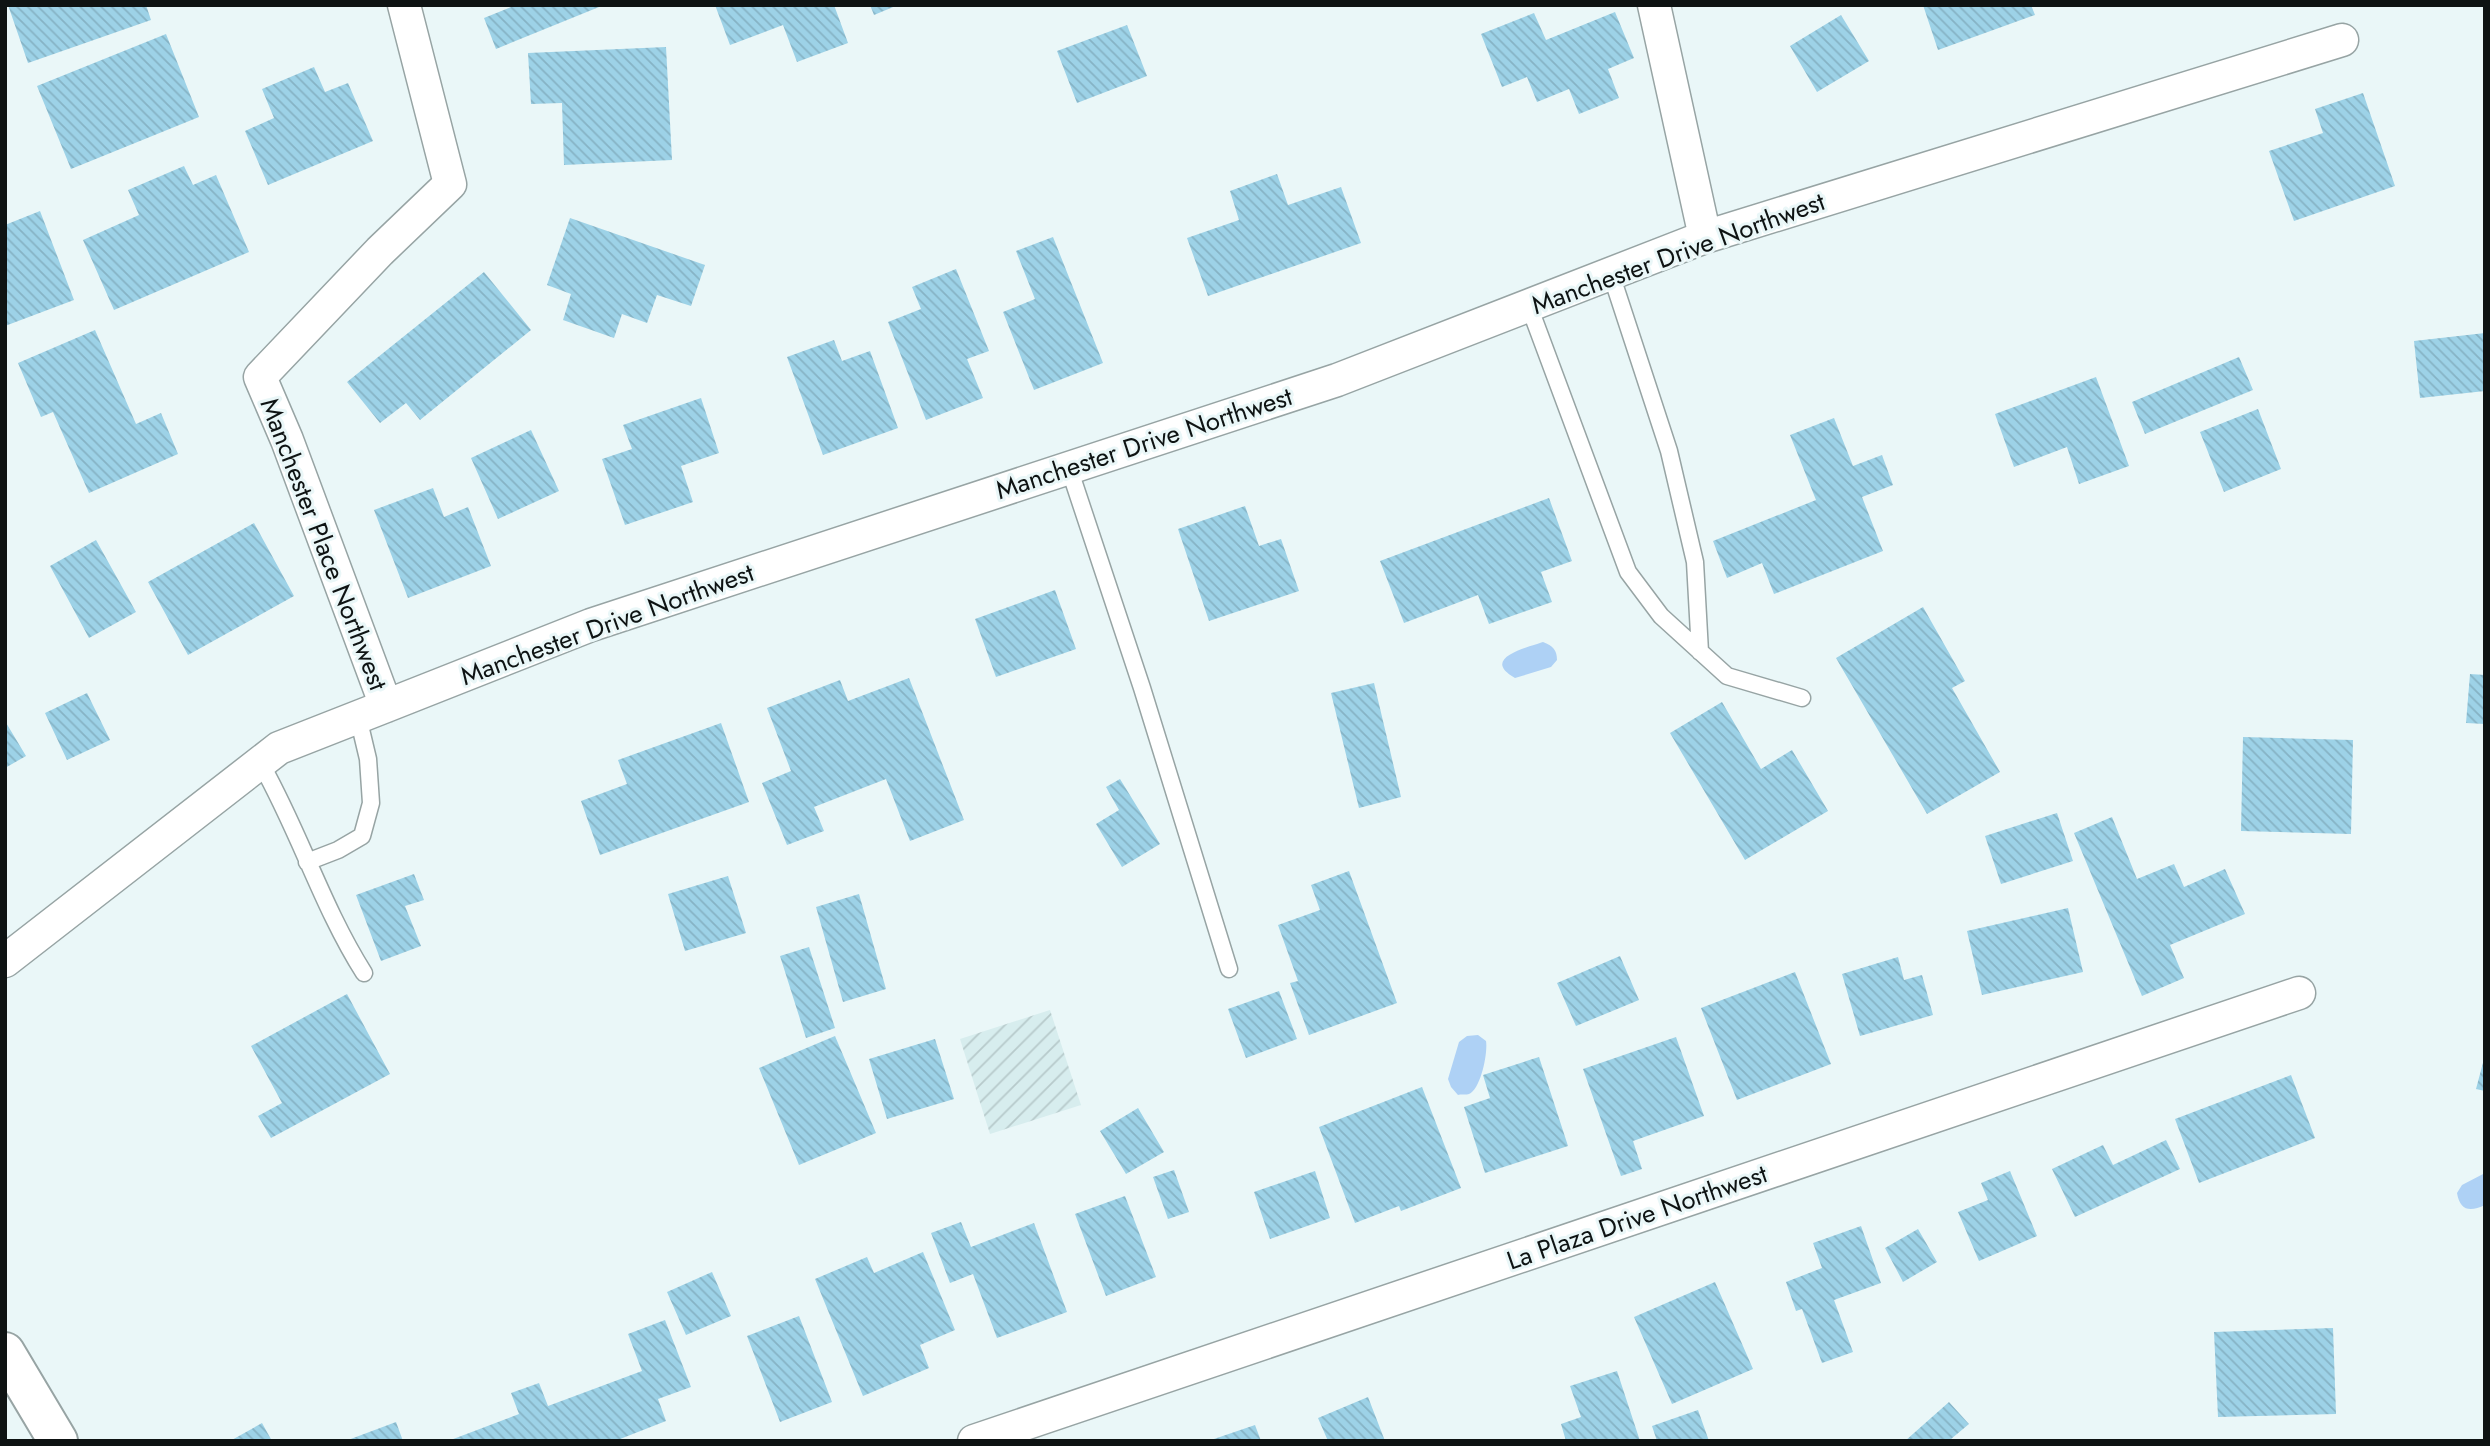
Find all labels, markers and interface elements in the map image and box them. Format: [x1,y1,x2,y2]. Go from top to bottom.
street label: Manchester Drive Northwest [1526,182,1831,324]
street label: Manchester Drive Northwest [991,377,1298,509]
street label: Manchester Place Northwest [251,392,398,696]
street label: Manchester Drive Northwest [455,553,760,695]
street label: La Plaza Drive Northwest [1502,1154,1773,1279]

